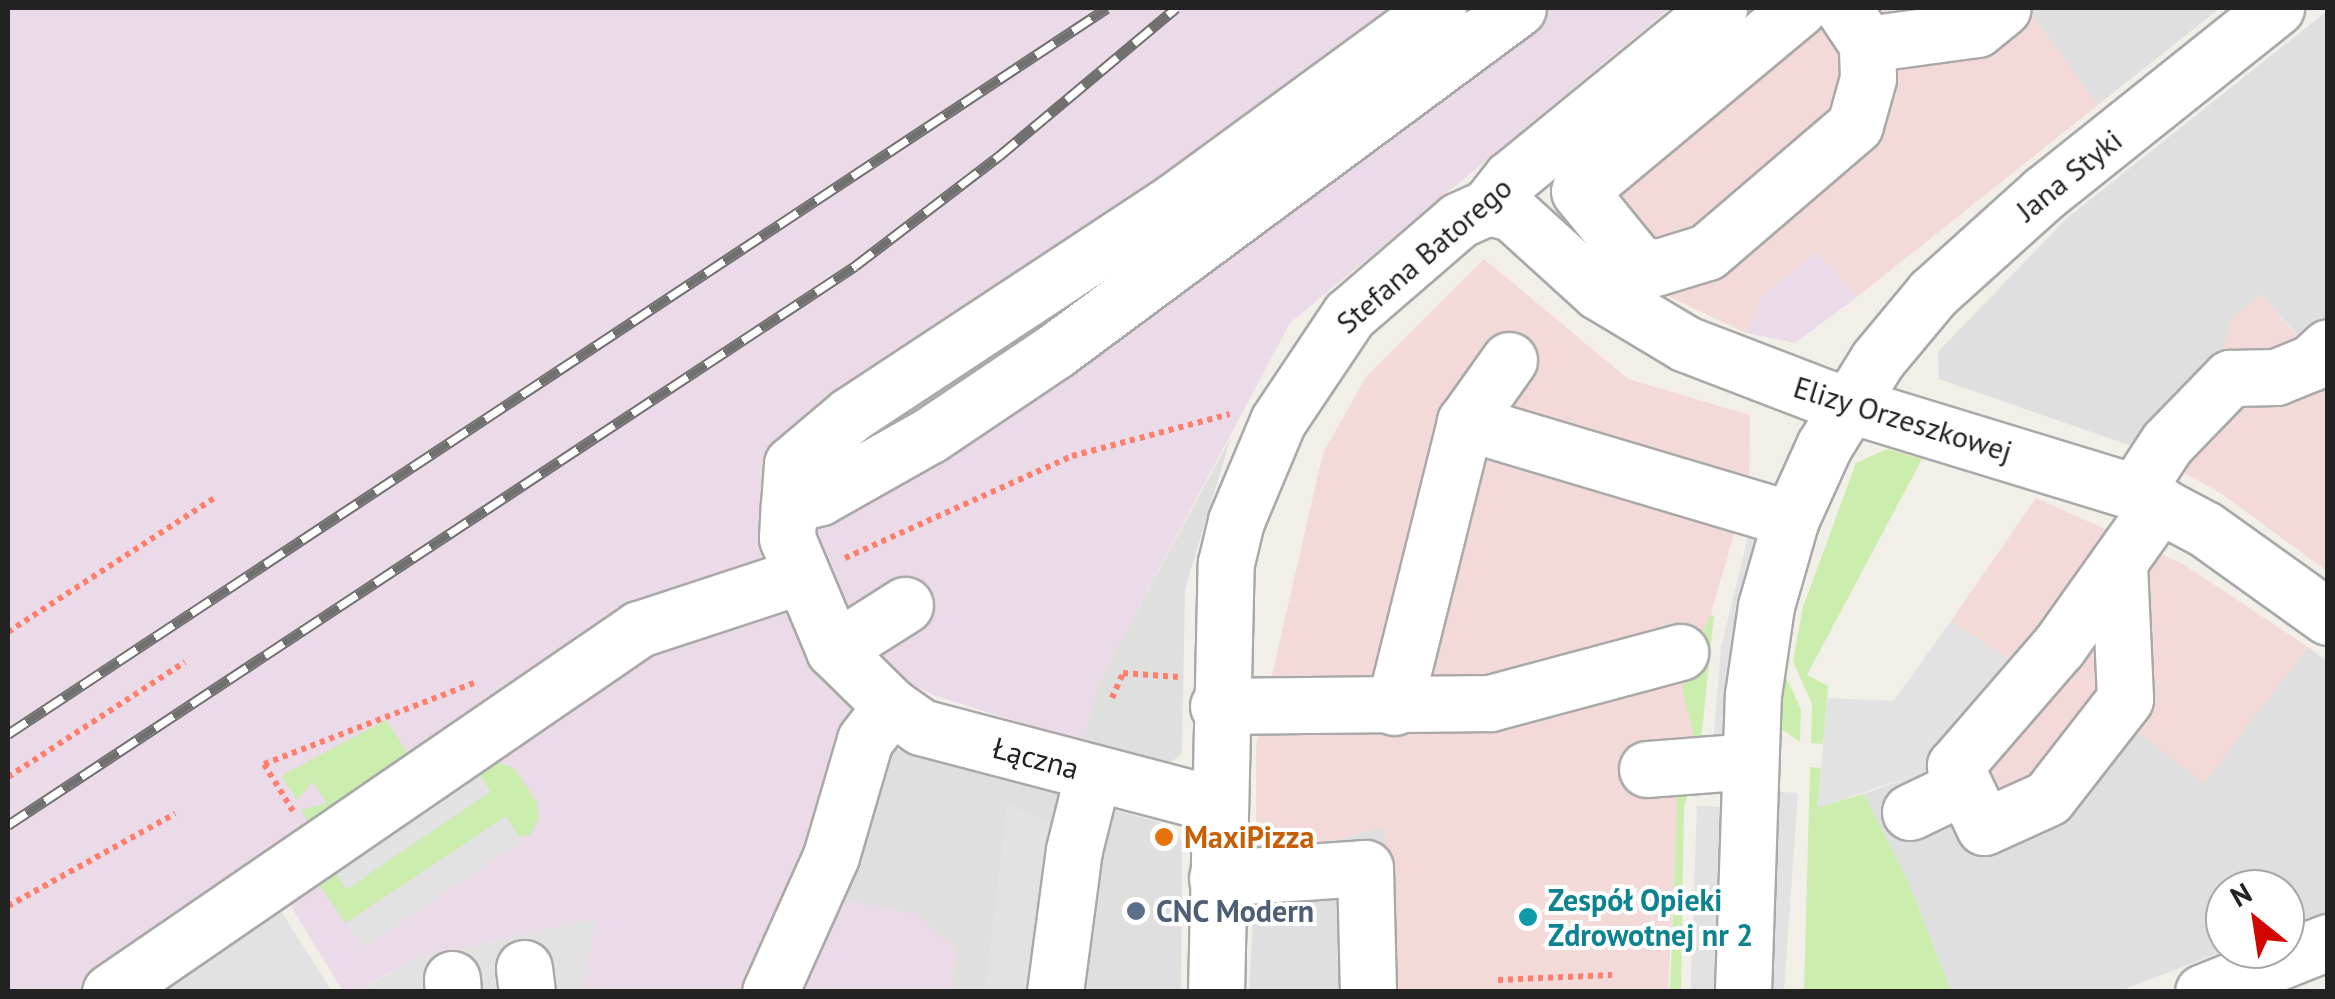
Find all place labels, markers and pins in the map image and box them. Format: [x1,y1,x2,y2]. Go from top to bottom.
place label: MaxiPizza [1184,819,1314,855]
marker: MaxiPizza [1153,826,1175,848]
place label: Zespół Opieki Zdrowotnej nr 2 [1548,882,1753,952]
place label: CNC Modern [1156,893,1315,929]
marker: CNC Modern [1125,900,1147,922]
marker: Zespół Opieki Zdrowotnej nr 2 [1517,906,1539,928]

